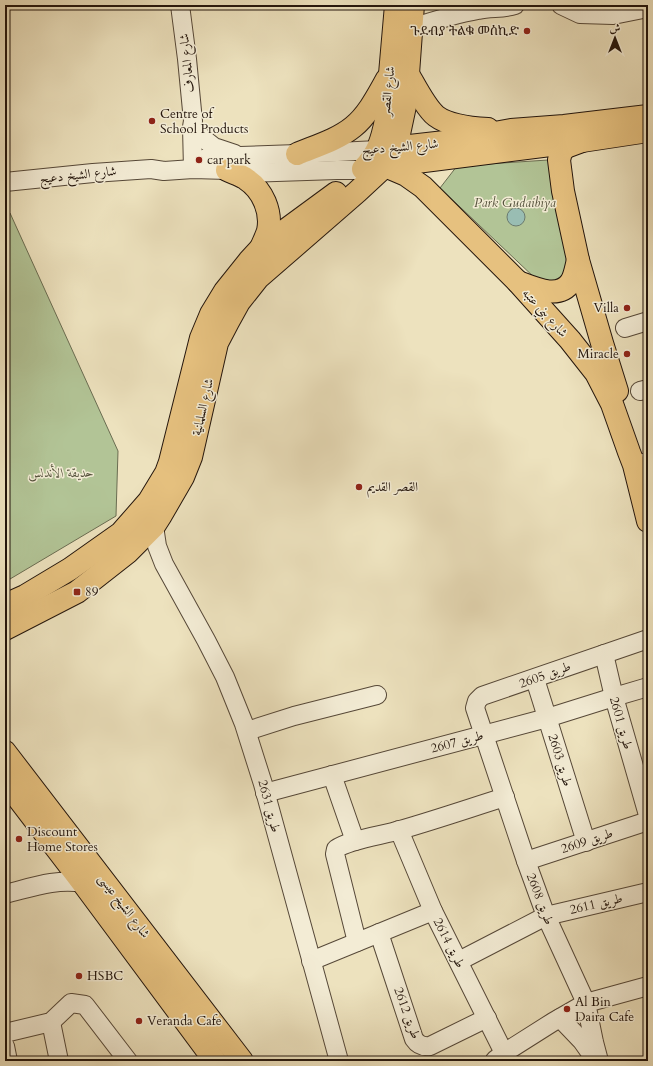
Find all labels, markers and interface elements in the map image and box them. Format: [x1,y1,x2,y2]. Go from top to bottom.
north arrow [595,18,635,58]
text: ش [610,21,621,36]
place label: ጉደብያ ትልቁ መስኪድ [410,22,520,40]
marker: ጉደብያ ትልቁ መስኪድ [522,26,532,36]
street label: شارع المعارف [175,32,201,93]
street label: شارع القصر [376,65,402,119]
place label: Centre of School Products [160,105,248,138]
marker: Centre of School Products [147,116,157,126]
street label: شارع الشيخ دعيج [361,135,439,161]
place label: car park [207,151,251,169]
marker: car park [194,155,204,165]
street label: شارع الشيخ دعيج [39,162,117,190]
park label: Park Gudaibiya [474,194,556,212]
street label: شارع بني عتبه [517,285,572,343]
place label: Villa [594,299,619,317]
marker: Villa [622,303,632,313]
place label: Miracle [578,345,619,363]
marker: Miracle [622,349,632,359]
street label: شارع السلمانية [188,377,220,438]
park label: حديقة الأندلس [28,464,94,482]
place label: القصر القديم [367,478,418,498]
marker: القصر القديم [354,482,364,492]
place label: 89 [85,583,99,601]
marker: 89 [72,587,82,597]
street label: طريق 2605 [517,657,573,693]
street label: طريق 2601 [605,695,637,751]
street label: طريق 2607 [429,726,485,758]
street label: طريق 2603 [544,732,576,788]
street label: طريق 2631 [253,778,285,834]
place label: Discount Home Stores [27,823,98,856]
street label: طريق 2609 [559,824,615,858]
marker: Discount Home Stores [14,834,24,844]
street label: شارع الشيخ عيسى [92,870,154,943]
street label: طريق 2608 [522,871,558,927]
street label: طريق 2611 [568,889,624,919]
street label: طريق 2614 [429,915,469,971]
place label: HSBC [87,967,123,985]
marker: HSBC [74,971,84,981]
street label: طريق 2612 [389,985,425,1041]
place label: Al Bin Daira Cafe [575,993,634,1026]
marker: Al Bin Daira Cafe [562,1004,572,1014]
place label: Veranda Cafe [147,1012,222,1030]
marker: Veranda Cafe [134,1016,144,1026]

